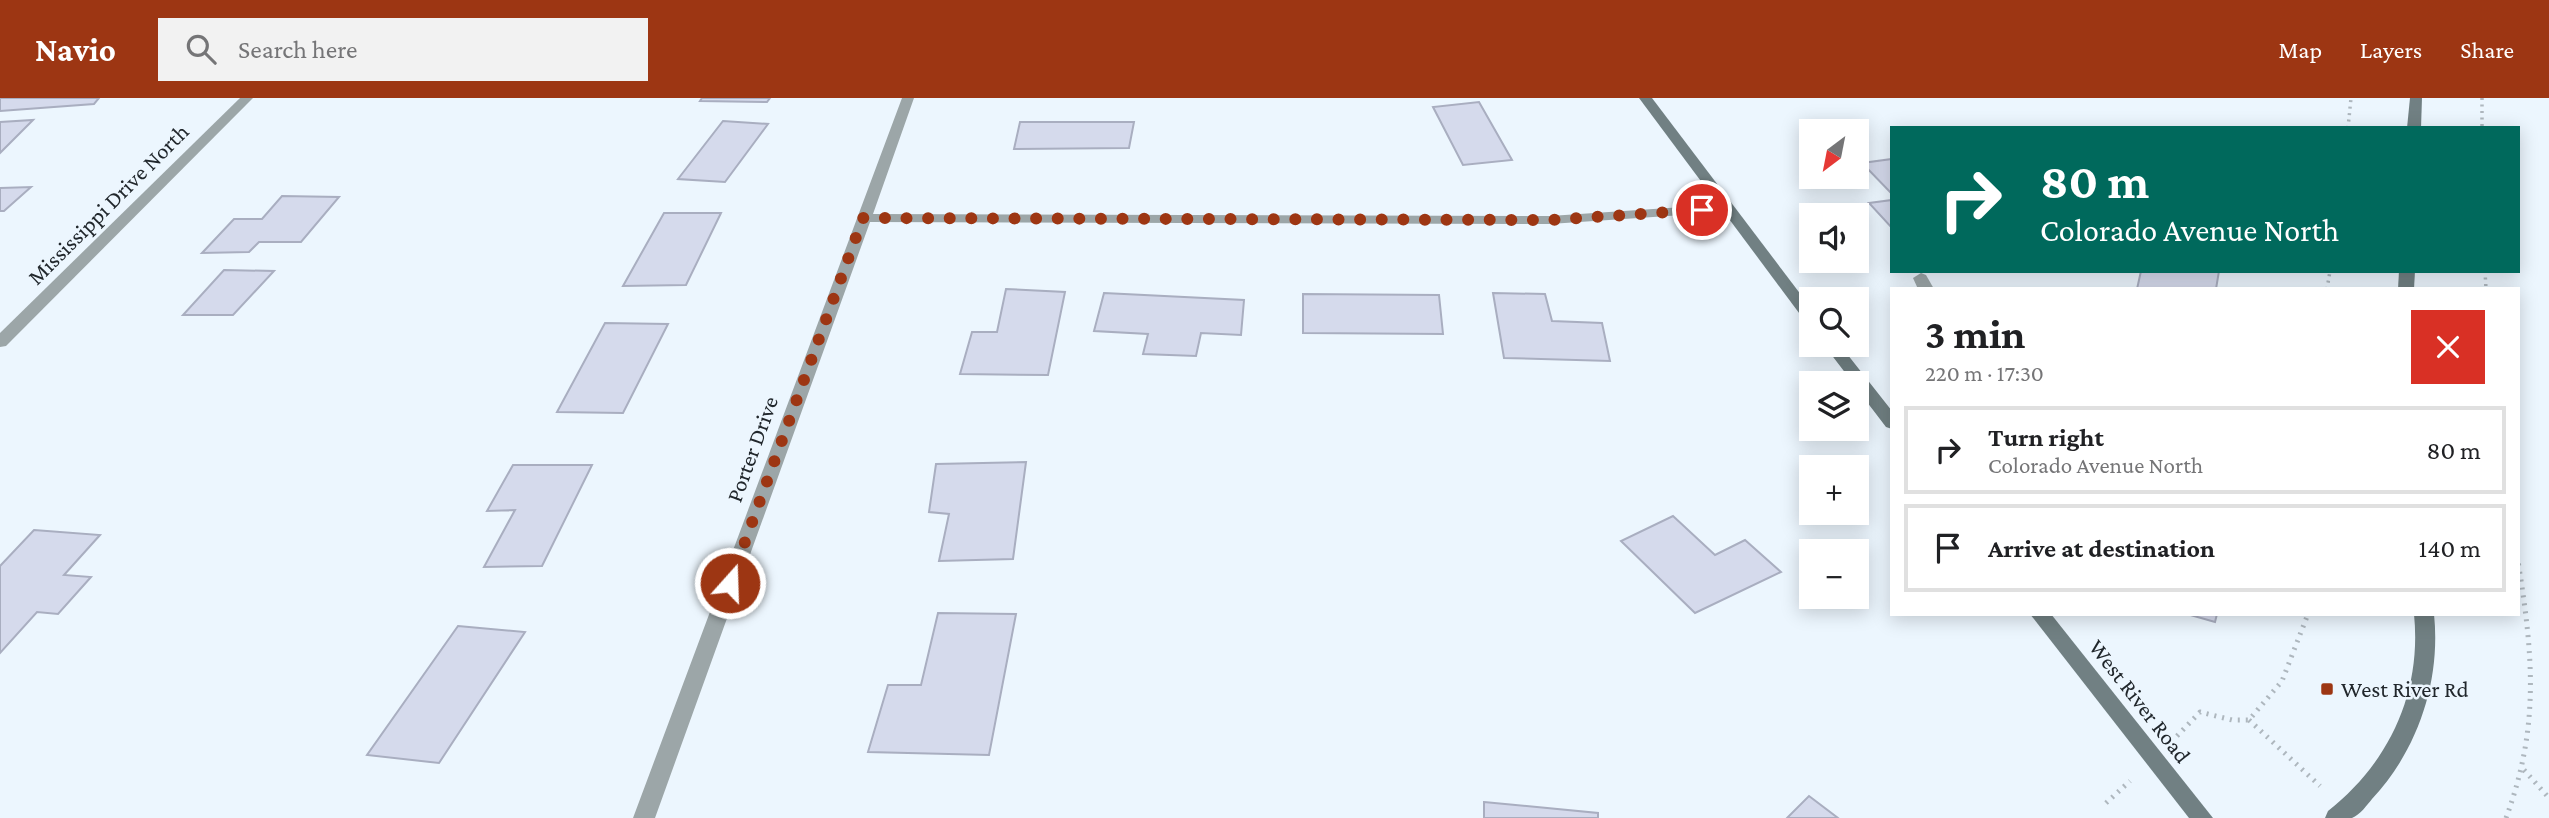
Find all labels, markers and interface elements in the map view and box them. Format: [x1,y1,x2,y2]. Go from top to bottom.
search box [158,18,648,81]
icon: search [182,30,220,68]
text: Navio [35,31,116,68]
text: Search here [238,35,357,64]
text: Map [2278,36,2322,63]
text: Layers [2360,36,2422,63]
text: Share [2460,36,2514,63]
street label: Mississippi Drive North [22,118,194,290]
north arrow [1799,119,1869,189]
map controls [1799,119,1869,609]
icon: right [1925,154,2016,245]
text: 80 m [2040,154,2149,209]
pin [1672,180,1732,240]
icon: arrive [1683,191,1721,229]
button: sound [1799,203,1869,273]
text: Colorado Avenue North [2040,212,2339,248]
button: search [1799,287,1869,357]
text: 3 min [1925,310,2025,357]
button: close [2411,310,2485,384]
text: 220 m · 17:30 [1925,360,2044,386]
button: layers [1799,371,1869,441]
street label: Porter Drive [721,393,783,505]
text: Turn right [1988,423,2104,452]
icon: right [1929,431,1967,469]
text: 80 m [2427,436,2481,465]
text: Colorado Avenue North [1988,452,2203,478]
button: + [1799,455,1869,525]
icon: arrive [1929,529,1967,567]
text: Arrive at destination [1988,534,2215,563]
text: 140 m [2419,534,2481,563]
button: − [1799,539,1869,609]
position arrow [693,546,767,620]
street label: West River Road [2084,634,2196,768]
place label: West River Rd [2341,676,2469,702]
marker: West River Rd [2319,681,2335,697]

